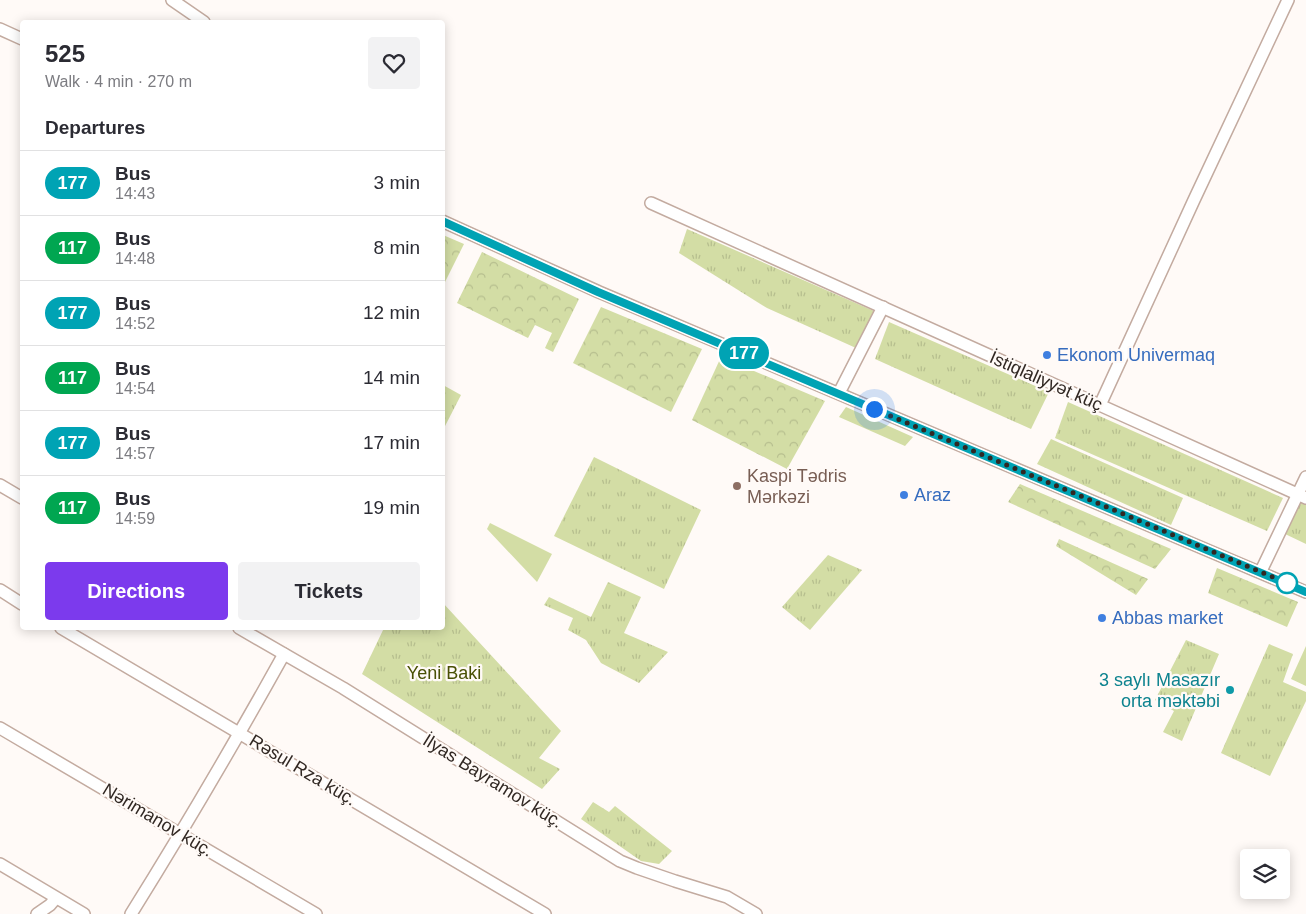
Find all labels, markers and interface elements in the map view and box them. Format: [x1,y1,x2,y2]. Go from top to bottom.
button: heart [368,37,420,89]
text: 525 [45,40,85,67]
text: Walk · 4 min · 270 m [45,73,192,90]
text: Departures [45,117,145,138]
text: Bus [115,163,151,184]
text: 3 min [374,172,420,193]
text: 177 [57,173,88,193]
text: 14:43 [115,185,155,202]
text: Bus [115,228,151,249]
text: 8 min [374,237,420,258]
text: 117 [58,238,87,258]
text: 14:48 [115,250,155,267]
text: Bus [115,293,151,314]
text: 12 min [363,302,420,323]
text: 177 [57,303,88,323]
text: 14:52 [115,315,155,332]
line badge: 177 [715,337,773,369]
text: 177 [729,343,759,363]
place label: Ekonom Univermaq [1057,345,1215,365]
street label: İstiqlaliyyət küç [987,347,1105,415]
marker: Ekonom Univermaq [1041,349,1053,361]
text: Bus [115,358,151,379]
text: 14 min [363,367,420,388]
text: 117 [58,368,87,388]
text: 14:54 [115,380,155,397]
your location [862,397,887,422]
text: Bus [115,423,151,444]
text: 17 min [363,432,420,453]
text: 177 [57,433,88,453]
text: 14:57 [115,445,155,462]
place label: Kaspi Tədris Mərkəzi [747,466,847,507]
marker: Kaspi Tədris Mərkəzi [731,480,743,492]
place label: Araz [914,485,951,505]
text: Bus [115,488,151,509]
marker: Araz [898,489,910,501]
text: 19 min [363,497,420,518]
text: 117 [58,498,87,518]
text: 14:59 [115,510,155,527]
button: Directions [45,562,228,620]
button: Tickets [238,562,420,620]
unlabelled marker [1276,572,1298,594]
place label: Abbas market [1112,608,1223,628]
marker: Abbas market [1096,612,1108,624]
park label: Yeni Baki [407,663,481,683]
place label: 3 saylı Masazır orta məktəbi [1099,670,1220,711]
marker: 3 saylı Masazır orta məktəbi [1224,684,1236,696]
street label: Rəsul Rza küç. [246,730,360,810]
street label: İlyas Bayramov küç. [419,730,567,832]
street label: Nərimanov küç. [99,779,217,861]
map controls [1240,849,1290,899]
button: layers [1240,849,1290,899]

